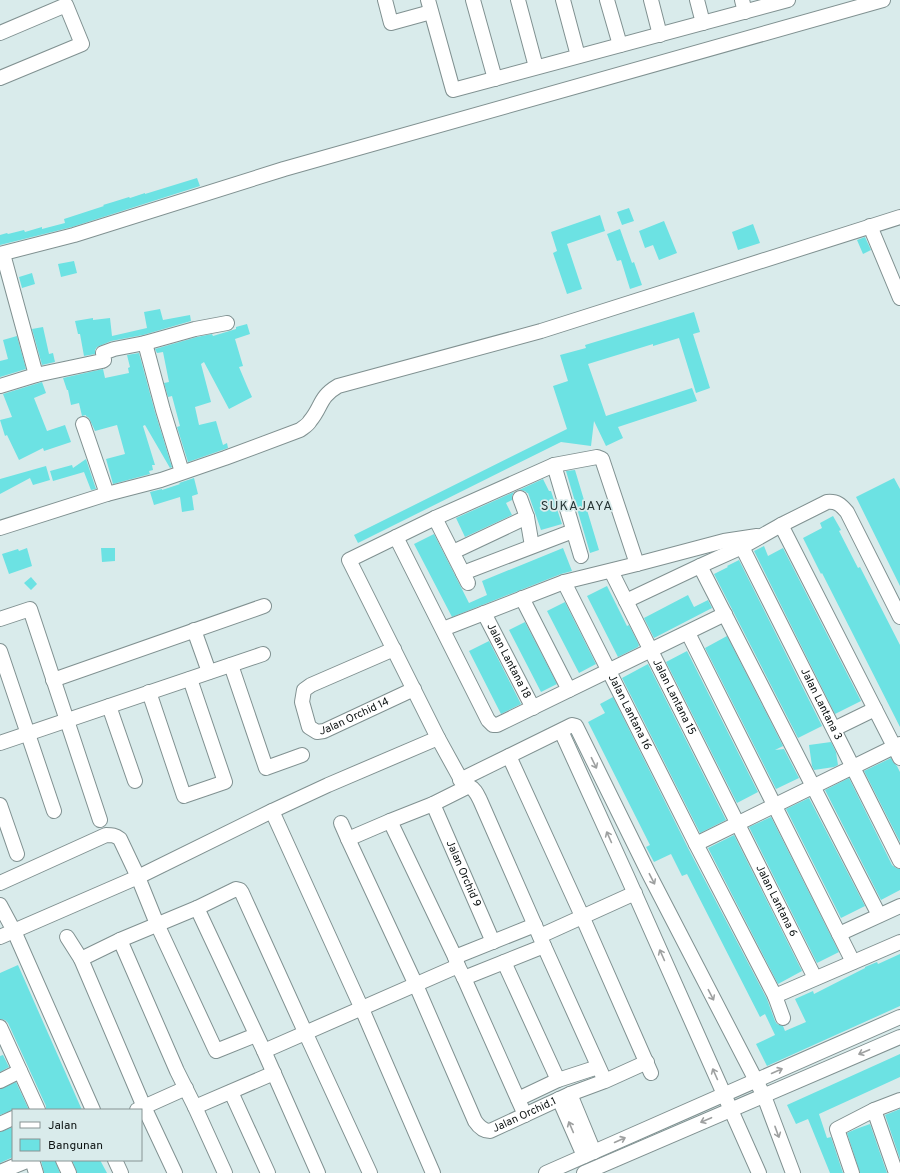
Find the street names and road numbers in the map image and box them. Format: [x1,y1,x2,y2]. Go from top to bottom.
street label: Jalan Lantana 18 [483,621,534,701]
street label: Jalan Lantana 15 [649,657,699,737]
street label: Jalan Lantana 3 [797,666,845,743]
street label: Jalan Lantana 16 [605,672,655,753]
street label: Jalan Orchid 14 [319,695,392,739]
street label: Jalan Orchid 9 [443,838,484,909]
street label: Jalan Lantana 6 [752,863,800,939]
street label: Jalan Orchid.1 [490,1094,559,1136]

